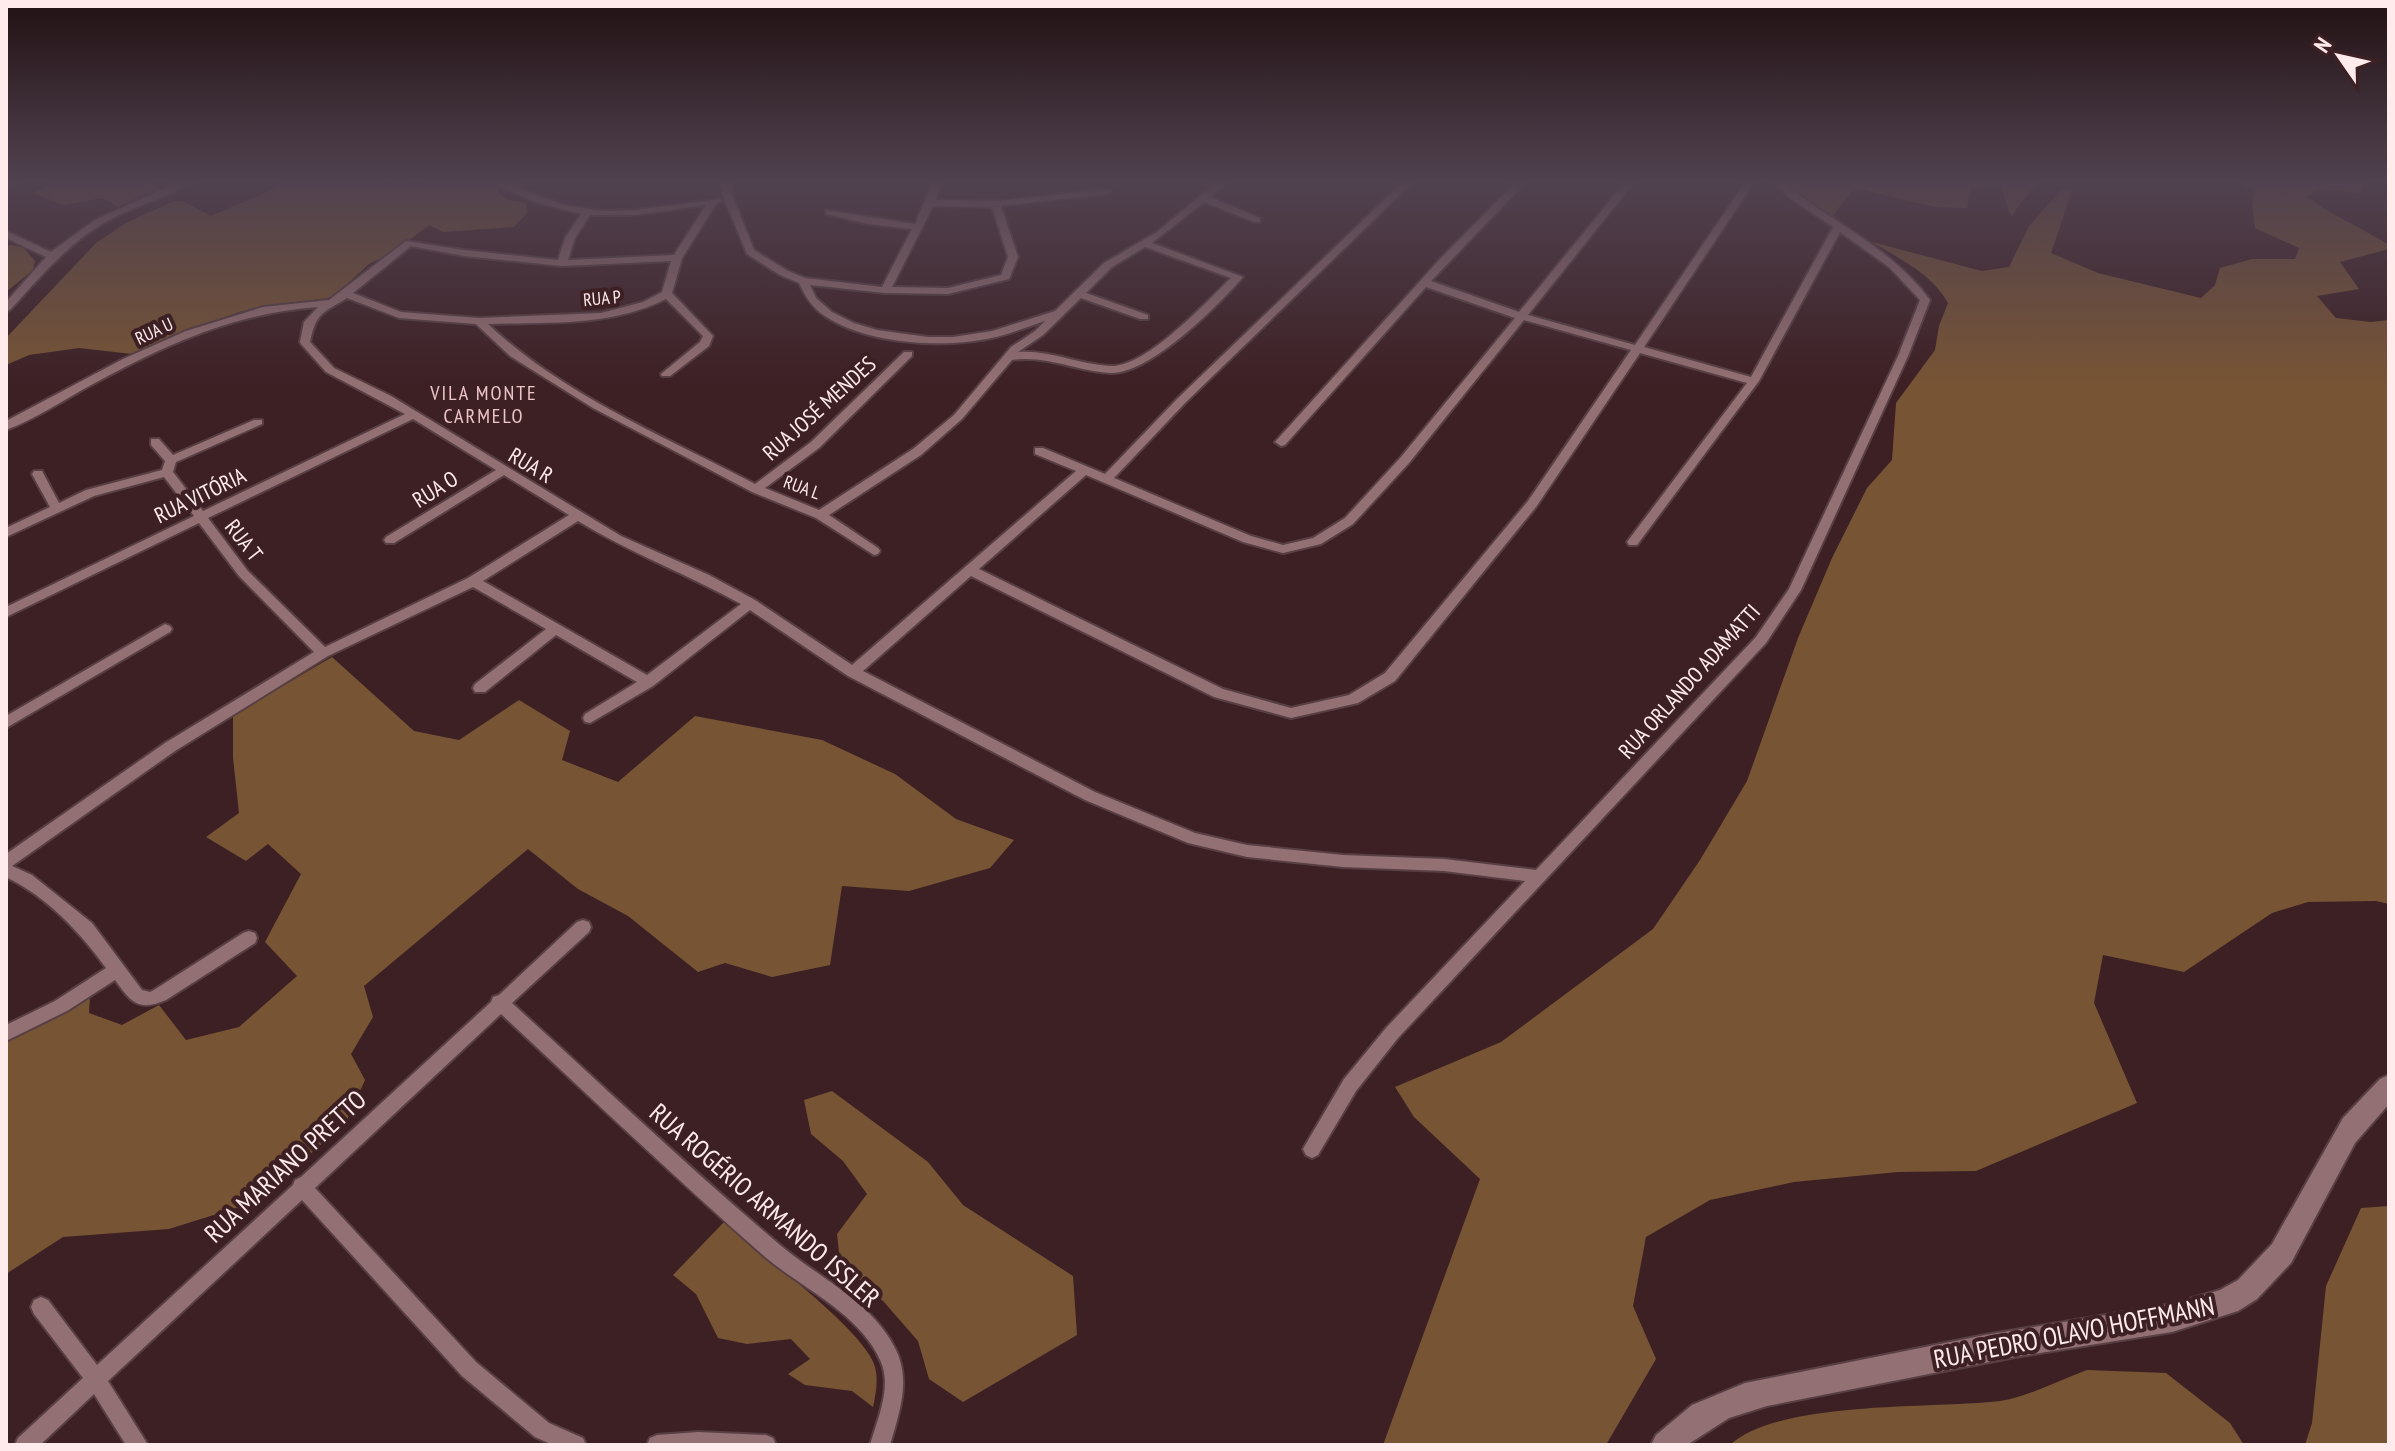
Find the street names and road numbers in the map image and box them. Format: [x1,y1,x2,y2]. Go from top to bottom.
street label: RUA P [582,285,622,311]
street label: RUA U [131,312,177,350]
street label: RUA JOSÉ MENDES [757,350,881,466]
street label: RUA R [504,441,558,489]
street label: RUA VITÓRIA [150,461,251,529]
street label: RUA O [407,464,463,514]
street label: RUA L [781,470,824,504]
street label: RUA T [219,513,269,567]
street label: RUA ORLANDO ADAMATTI [1612,598,1766,764]
street label: RUA MARIANO PRETTO [197,1083,373,1249]
street label: RUA ROGÉRIO ARMANDO ISSLER [643,1096,887,1314]
street label: RUA PEDRO OLAVO HOFFMANN [1931,1289,2217,1375]

